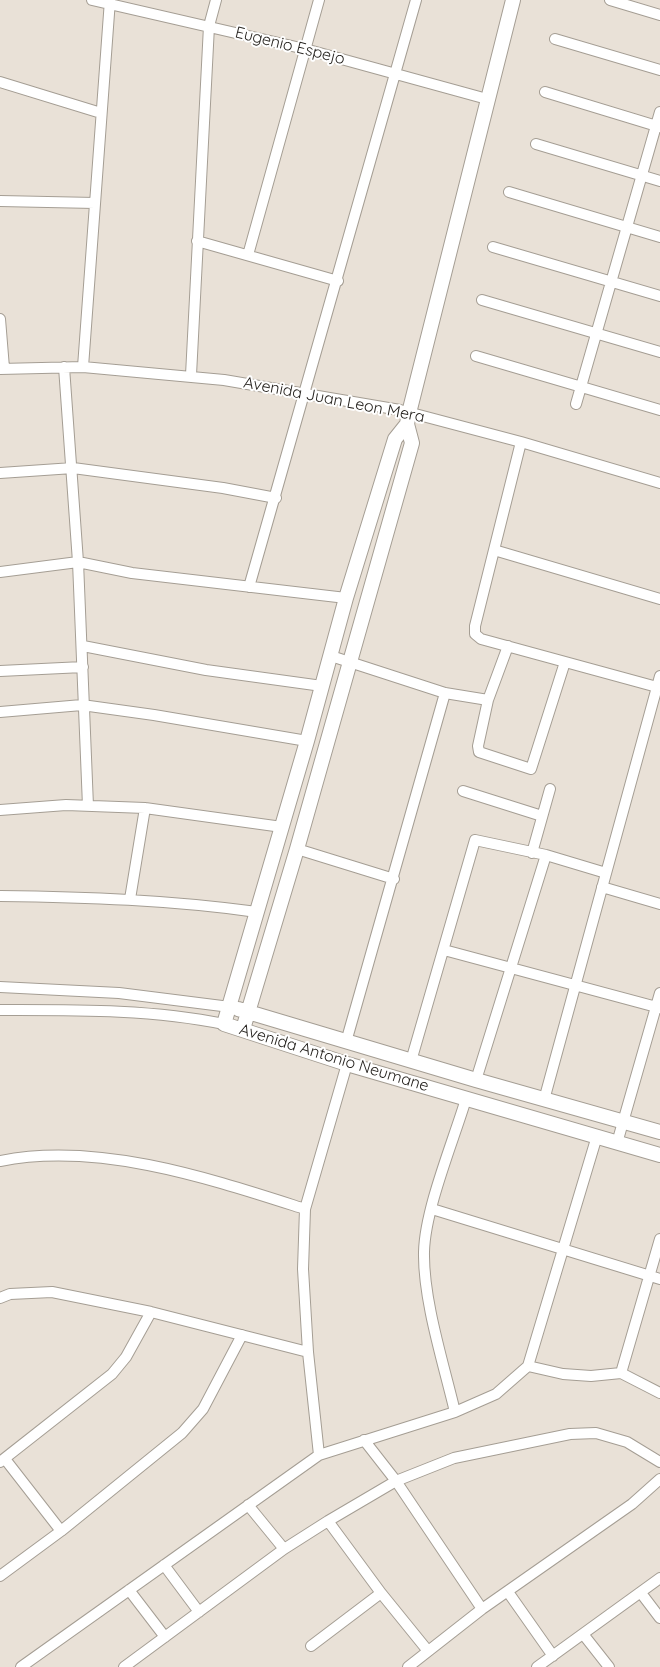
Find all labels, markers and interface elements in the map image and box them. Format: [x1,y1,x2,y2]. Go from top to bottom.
street label: Eugenio Espejo [233,23,347,69]
street label: Avenida Juan Leon Mera [242,373,426,427]
street label: Avenida Antonio Neumane [237,1020,431,1096]

